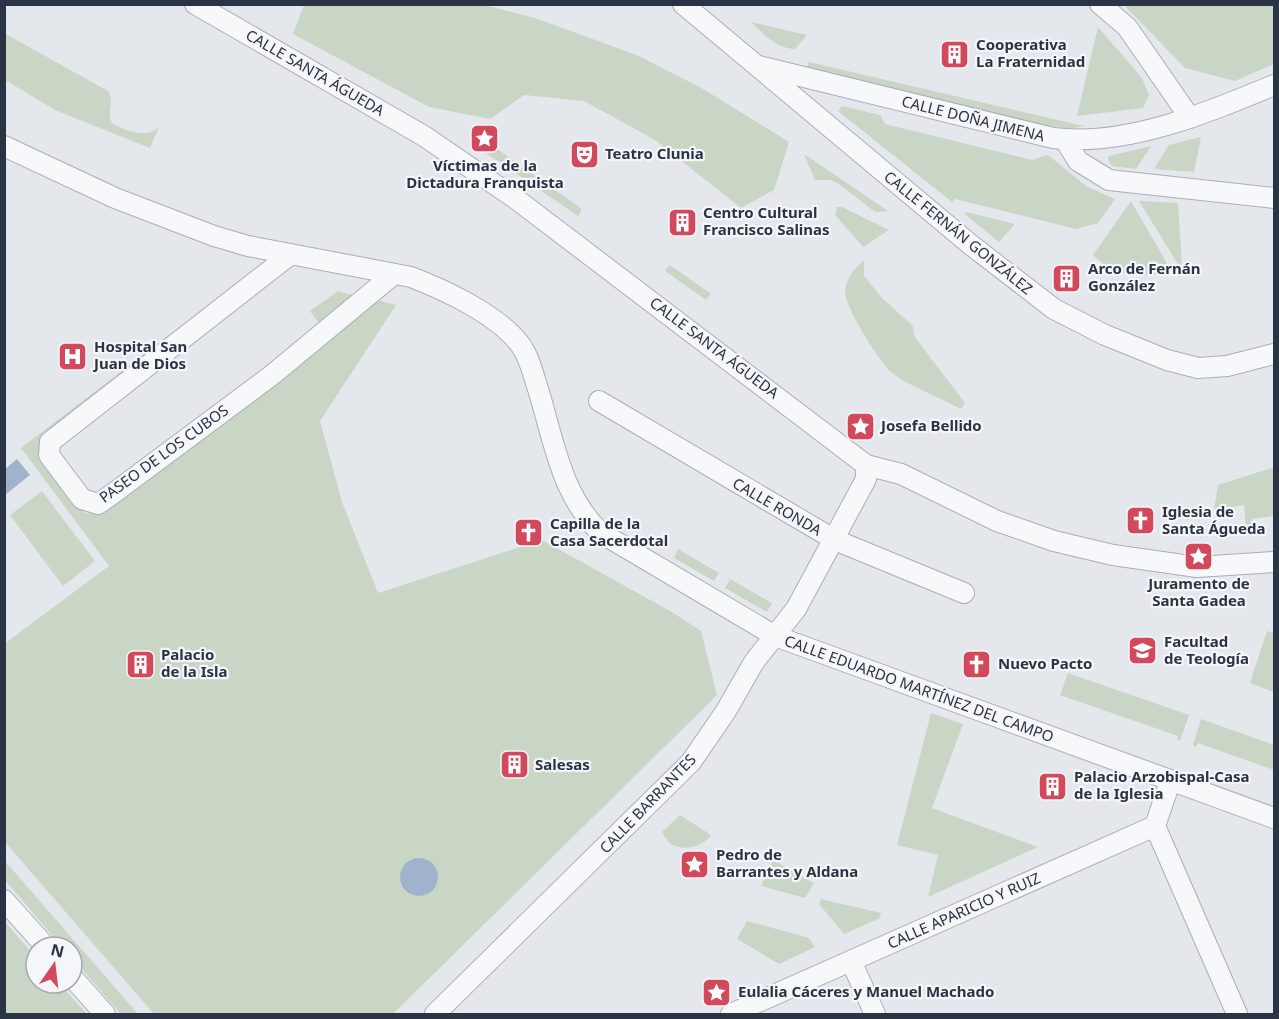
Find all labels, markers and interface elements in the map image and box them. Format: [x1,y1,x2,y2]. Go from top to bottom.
street label: CALLE SANTA ÁGUEDA [243,24,389,120]
place label: Cooperativa La Fraternidad [976,34,1085,71]
building icon: Cooperativa La Fraternidad [939,38,971,70]
street label: CALLE DOÑA JIMENA [900,91,1047,146]
place icon: Víctimas de la Dictadura Franquista [469,123,501,155]
theatre icon: Teatro Clunia [568,138,600,170]
place label: Teatro Clunia [605,143,704,163]
place label: Víctimas de la Dictadura Franquista [406,155,564,192]
street label: CALLE FERNÁN GONZÁLEZ [880,166,1037,298]
place label: Centro Cultural Francisco Salinas [703,202,830,239]
building icon: Centro Cultural Francisco Salinas [666,206,698,238]
place label: Arco de Fernán González [1088,258,1201,295]
building icon: Arco de Fernán González [1051,262,1083,294]
street label: CALLE SANTA ÁGUEDA [646,292,784,403]
place label: Hospital San Juan de Dios [92,336,187,373]
hospital icon: Hospital San Juan de Dios [57,340,89,372]
street label: PASEO DE LOS CUBOS [95,400,232,507]
place icon: Josefa Bellido [844,410,876,442]
place label: Josefa Bellido [879,415,982,435]
street label: CALLE RONDA [729,473,826,540]
place label: Iglesia de Santa Águeda [1162,501,1265,538]
church icon: Iglesia de Santa Águeda [1125,505,1157,537]
place label: Capilla de la Casa Sacerdotal [550,513,668,550]
church icon: Capilla de la Casa Sacerdotal [513,517,545,549]
place icon: Juramento de Santa Gadea [1183,541,1215,573]
place label: Juramento de Santa Gadea [1146,573,1250,610]
street label: CALLE EDUARDO MARTÍNEZ DEL CAMPO [782,630,1057,746]
place label: Facultad de Teología [1164,631,1249,668]
school or university icon: Facultad de Teología [1127,635,1159,667]
place label: Palacio de la Isla [161,644,228,681]
building icon: Palacio de la Isla [124,648,156,680]
church icon: Nuevo Pacto [961,648,993,680]
place label: Nuevo Pacto [998,653,1092,673]
building icon: Salesas [498,749,530,781]
street label: CALLE BARRANTES [595,749,700,857]
place label: Salesas [535,754,590,774]
place label: Palacio Arzobispal-Casa de la Iglesia [1074,766,1249,803]
building icon: Palacio Arzobispal-Casa de la Iglesia [1037,770,1069,802]
place label: Pedro de Barrantes y Aldana [716,844,858,881]
place icon: Pedro de Barrantes y Aldana [679,848,711,880]
street label: CALLE APARICIO Y RUIZ [884,867,1043,953]
north arrow [24,935,84,995]
text: N [49,938,67,963]
place icon: Eulalia Cáceres y Manuel Machado [701,976,733,1008]
place label: Eulalia Cáceres y Manuel Machado [738,981,994,1001]

